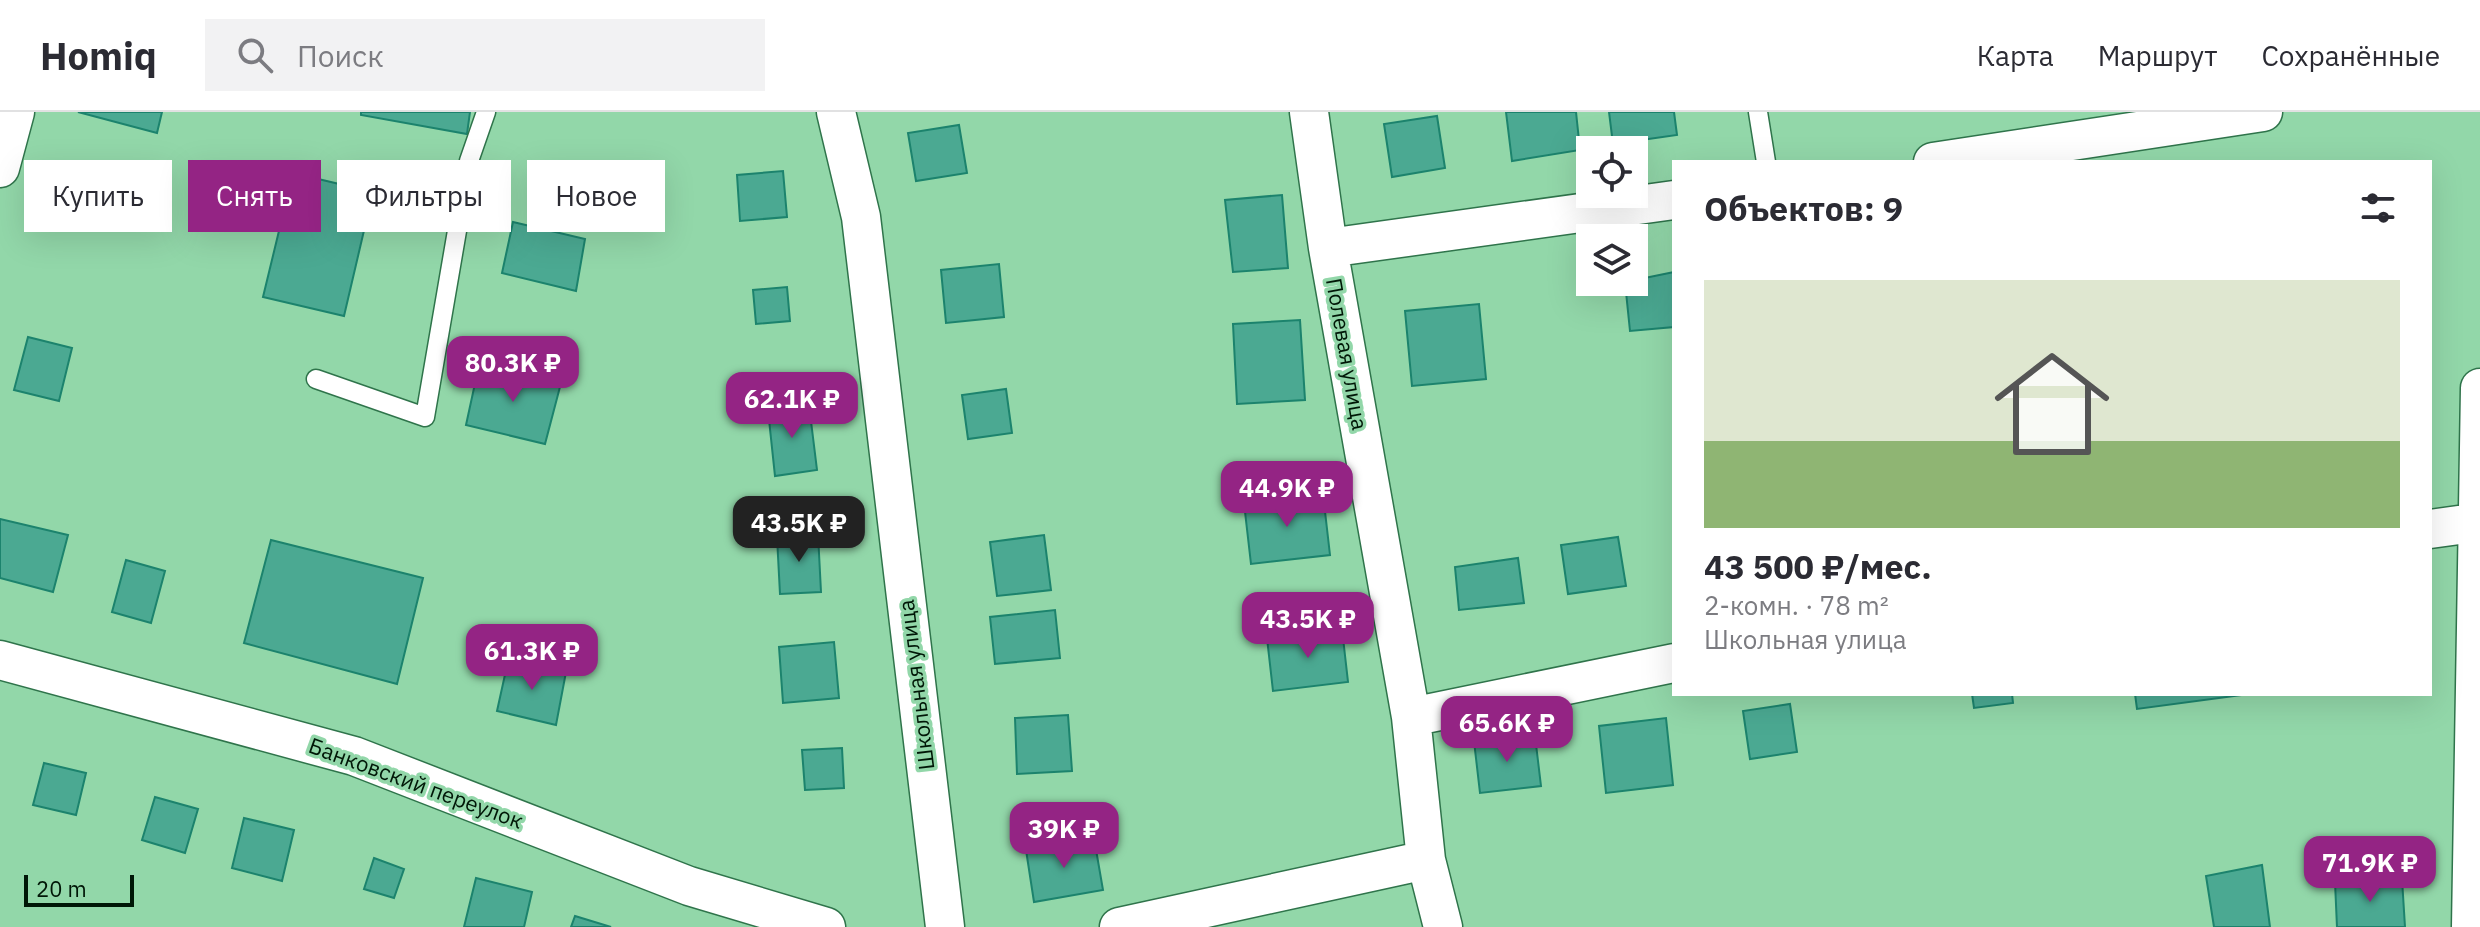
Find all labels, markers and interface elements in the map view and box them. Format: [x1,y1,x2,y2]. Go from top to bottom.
search box [205,19,765,91]
text: Homiq [40,31,157,80]
icon: search [233,33,277,77]
text: Поиск [297,36,384,75]
text: Карта [1977,37,2054,74]
text: Маршрут [2098,37,2217,74]
text: Сохранённые [2261,37,2440,74]
map controls [1576,136,1648,296]
button: locate [1576,136,1648,208]
chip: Купить [24,160,172,232]
chip: Снять [188,160,321,232]
chip: Фильтры [337,160,511,232]
chip: Новое [527,160,665,232]
text: Объектов: 9 [1704,186,1903,230]
icon: filters [2356,186,2400,230]
button: layers [1576,224,1648,296]
street label: Полевая улица [1320,276,1375,432]
icon: home [1980,332,2124,476]
pin: 80.3K ₽ [439,336,587,404]
text: 80.3K ₽ [465,345,561,379]
pin: 62.1K ₽ [718,372,866,440]
text: 62.1K ₽ [744,381,840,415]
pin: 44.9K ₽ [1213,461,1361,529]
text: 44.9K ₽ [1239,470,1335,504]
pin: 43.5K ₽ [725,496,873,564]
text: 43.5K ₽ [751,505,847,539]
text: 43 500 ₽/мес. [1704,544,1932,588]
text: 2-комн. · 78 m² [1704,588,1889,622]
pin: 43.5K ₽ [1234,592,1382,660]
street label: Школьная улица [891,598,940,772]
text: 43.5K ₽ [1260,601,1356,635]
text: Школьная улица [1704,622,1907,656]
pin: 61.3K ₽ [458,624,606,692]
text: 61.3K ₽ [484,633,580,667]
pin: 65.6K ₽ [1433,696,1581,764]
text: 65.6K ₽ [1459,705,1555,739]
street label: Банковский переулок [305,730,527,835]
pin: 39K ₽ [1008,802,1120,870]
text: 39K ₽ [1028,811,1100,845]
pin: 71.9K ₽ [2296,836,2444,904]
text: 71.9K ₽ [2322,845,2418,879]
scale bar [24,871,134,907]
text: 20 m [36,874,87,903]

